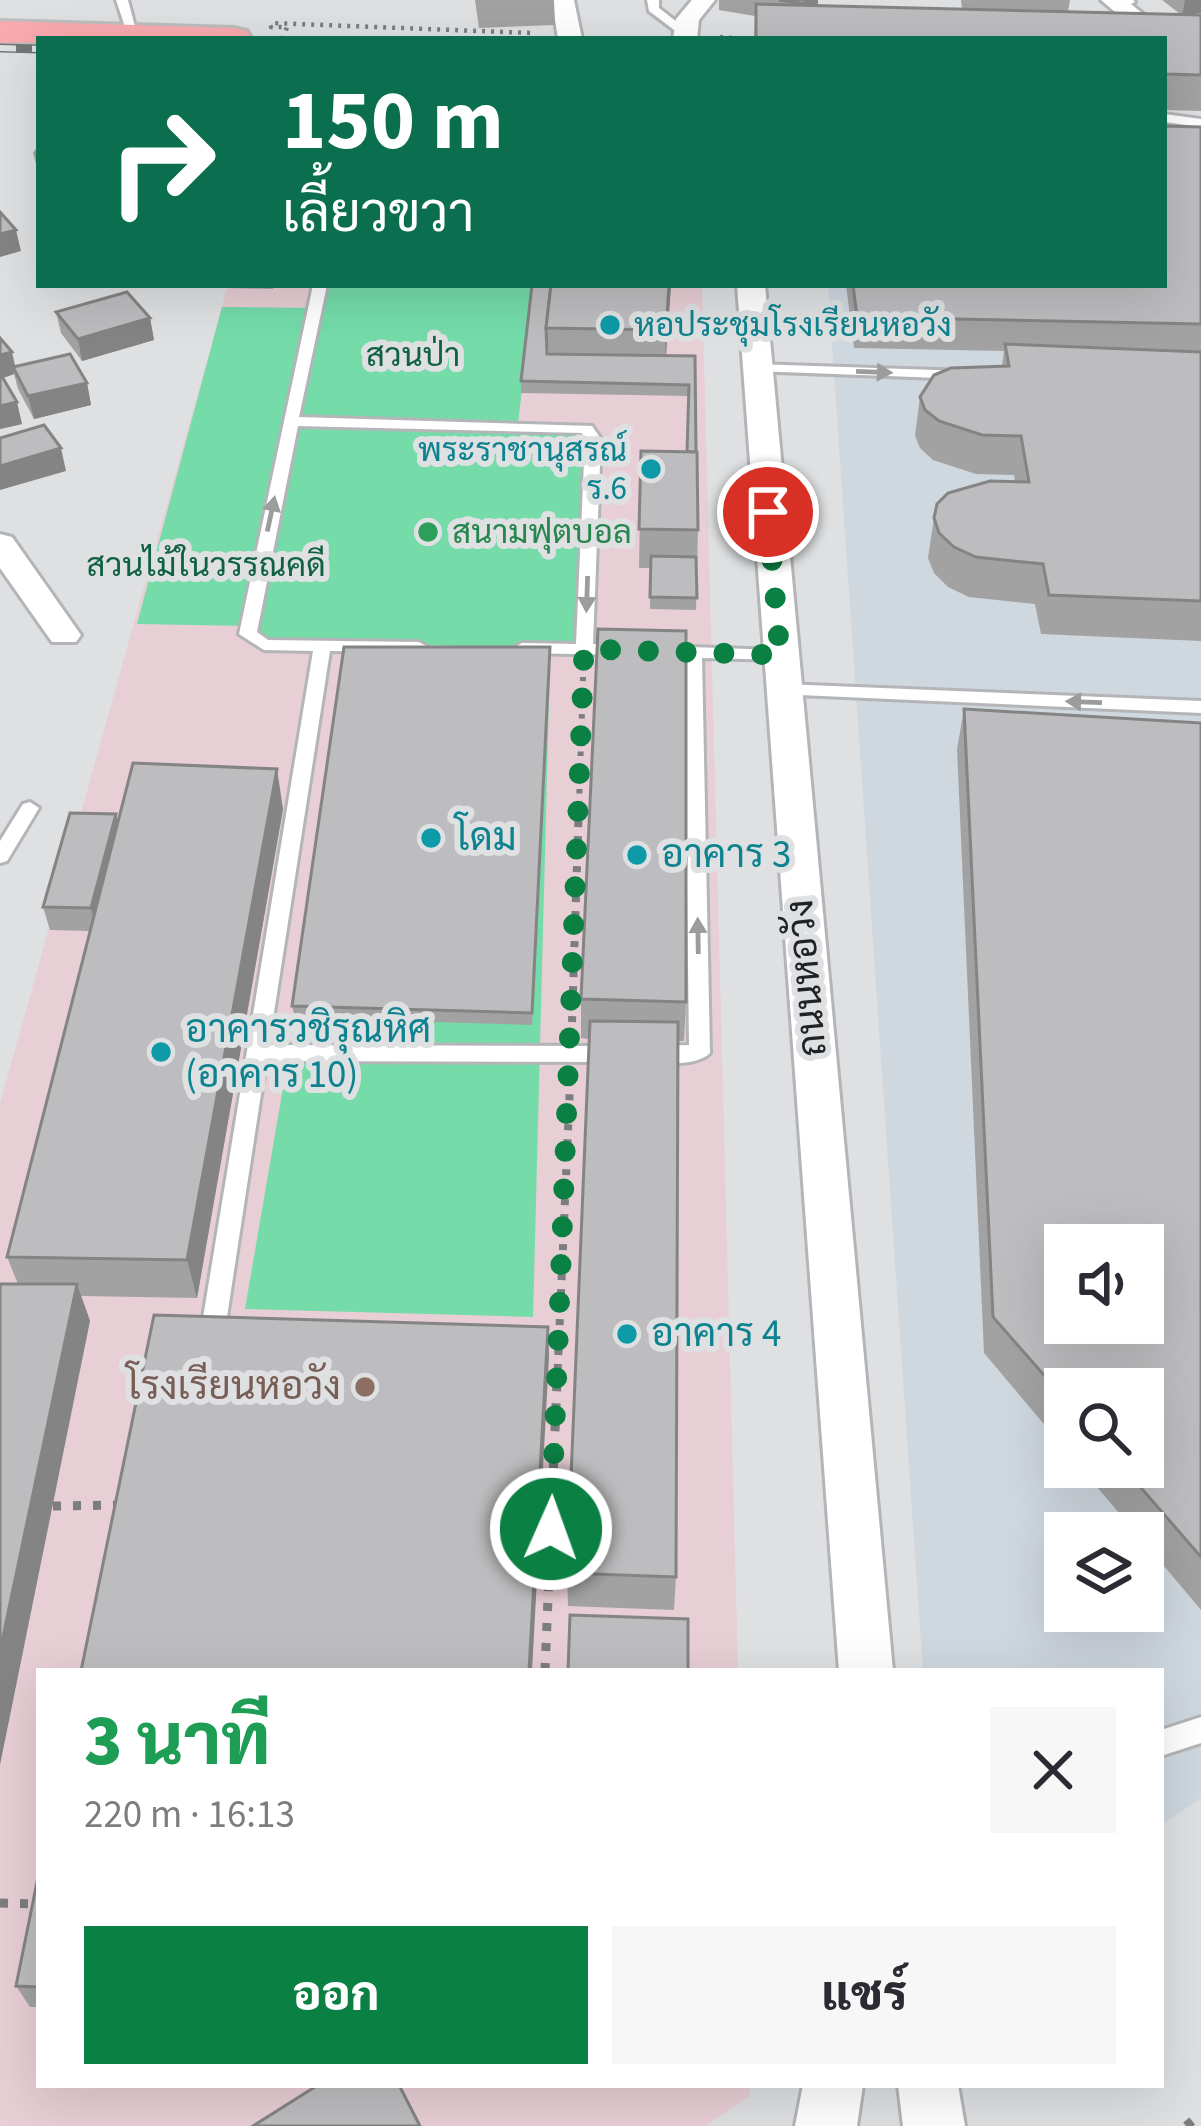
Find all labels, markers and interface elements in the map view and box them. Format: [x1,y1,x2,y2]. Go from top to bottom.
text: 150 m [282,62,504,182]
icon: right [84,84,240,240]
text: เลี้ยวขวา [282,176,475,253]
place label: หอประชุมโรงเรียนหอวัง [634,302,952,349]
marker: หอประชุมโรงเรียนหอวัง [597,312,623,338]
park label: สวนป่า [366,332,460,379]
one-way arrow [856,362,894,381]
place label: พระราชานุสรณ์ ร.6 [418,427,627,512]
marker: พระราชานุสรณ์ ร.6 [638,456,664,482]
pin [717,461,819,563]
icon: arrive [735,479,801,545]
one-way arrow [263,494,282,532]
place label: สนามฟุตบอล [452,509,632,556]
marker: สนามฟุตบอล [415,519,441,545]
park label: สวนไม้ในวรรณคดี [86,542,326,589]
one-way arrow [577,575,596,613]
one-way arrow [1064,692,1102,711]
place label: โดม [453,810,517,866]
marker: โดม [418,825,444,851]
place label: อาคาร 3 [661,827,791,883]
marker: อาคาร 3 [624,842,650,868]
street label: ถนนหอวัง [772,897,842,1059]
one-way arrow [689,916,708,954]
place label: อาคารวชิรุณหิศ (อาคาร 10) [185,1002,431,1103]
marker: อาคารวชิรุณหิศ (อาคาร 10) [148,1039,174,1065]
map controls [1044,1224,1164,1632]
button: sound [1044,1224,1164,1344]
place label: อาคาร 4 [651,1306,781,1362]
marker: อาคาร 4 [614,1321,640,1347]
place label: โรงเรียนหอวัง [124,1359,341,1415]
button: search [1044,1368,1164,1488]
marker: โรงเรียนหอวัง [352,1374,378,1400]
position arrow [488,1466,614,1592]
button: layers [1044,1512,1164,1632]
text: 3 นาที [84,1690,271,1793]
button: close [990,1707,1116,1833]
text: 220 m · 16:13 [84,1787,295,1843]
button: ออก [84,1926,588,2064]
button: แชร์ [612,1926,1116,2064]

